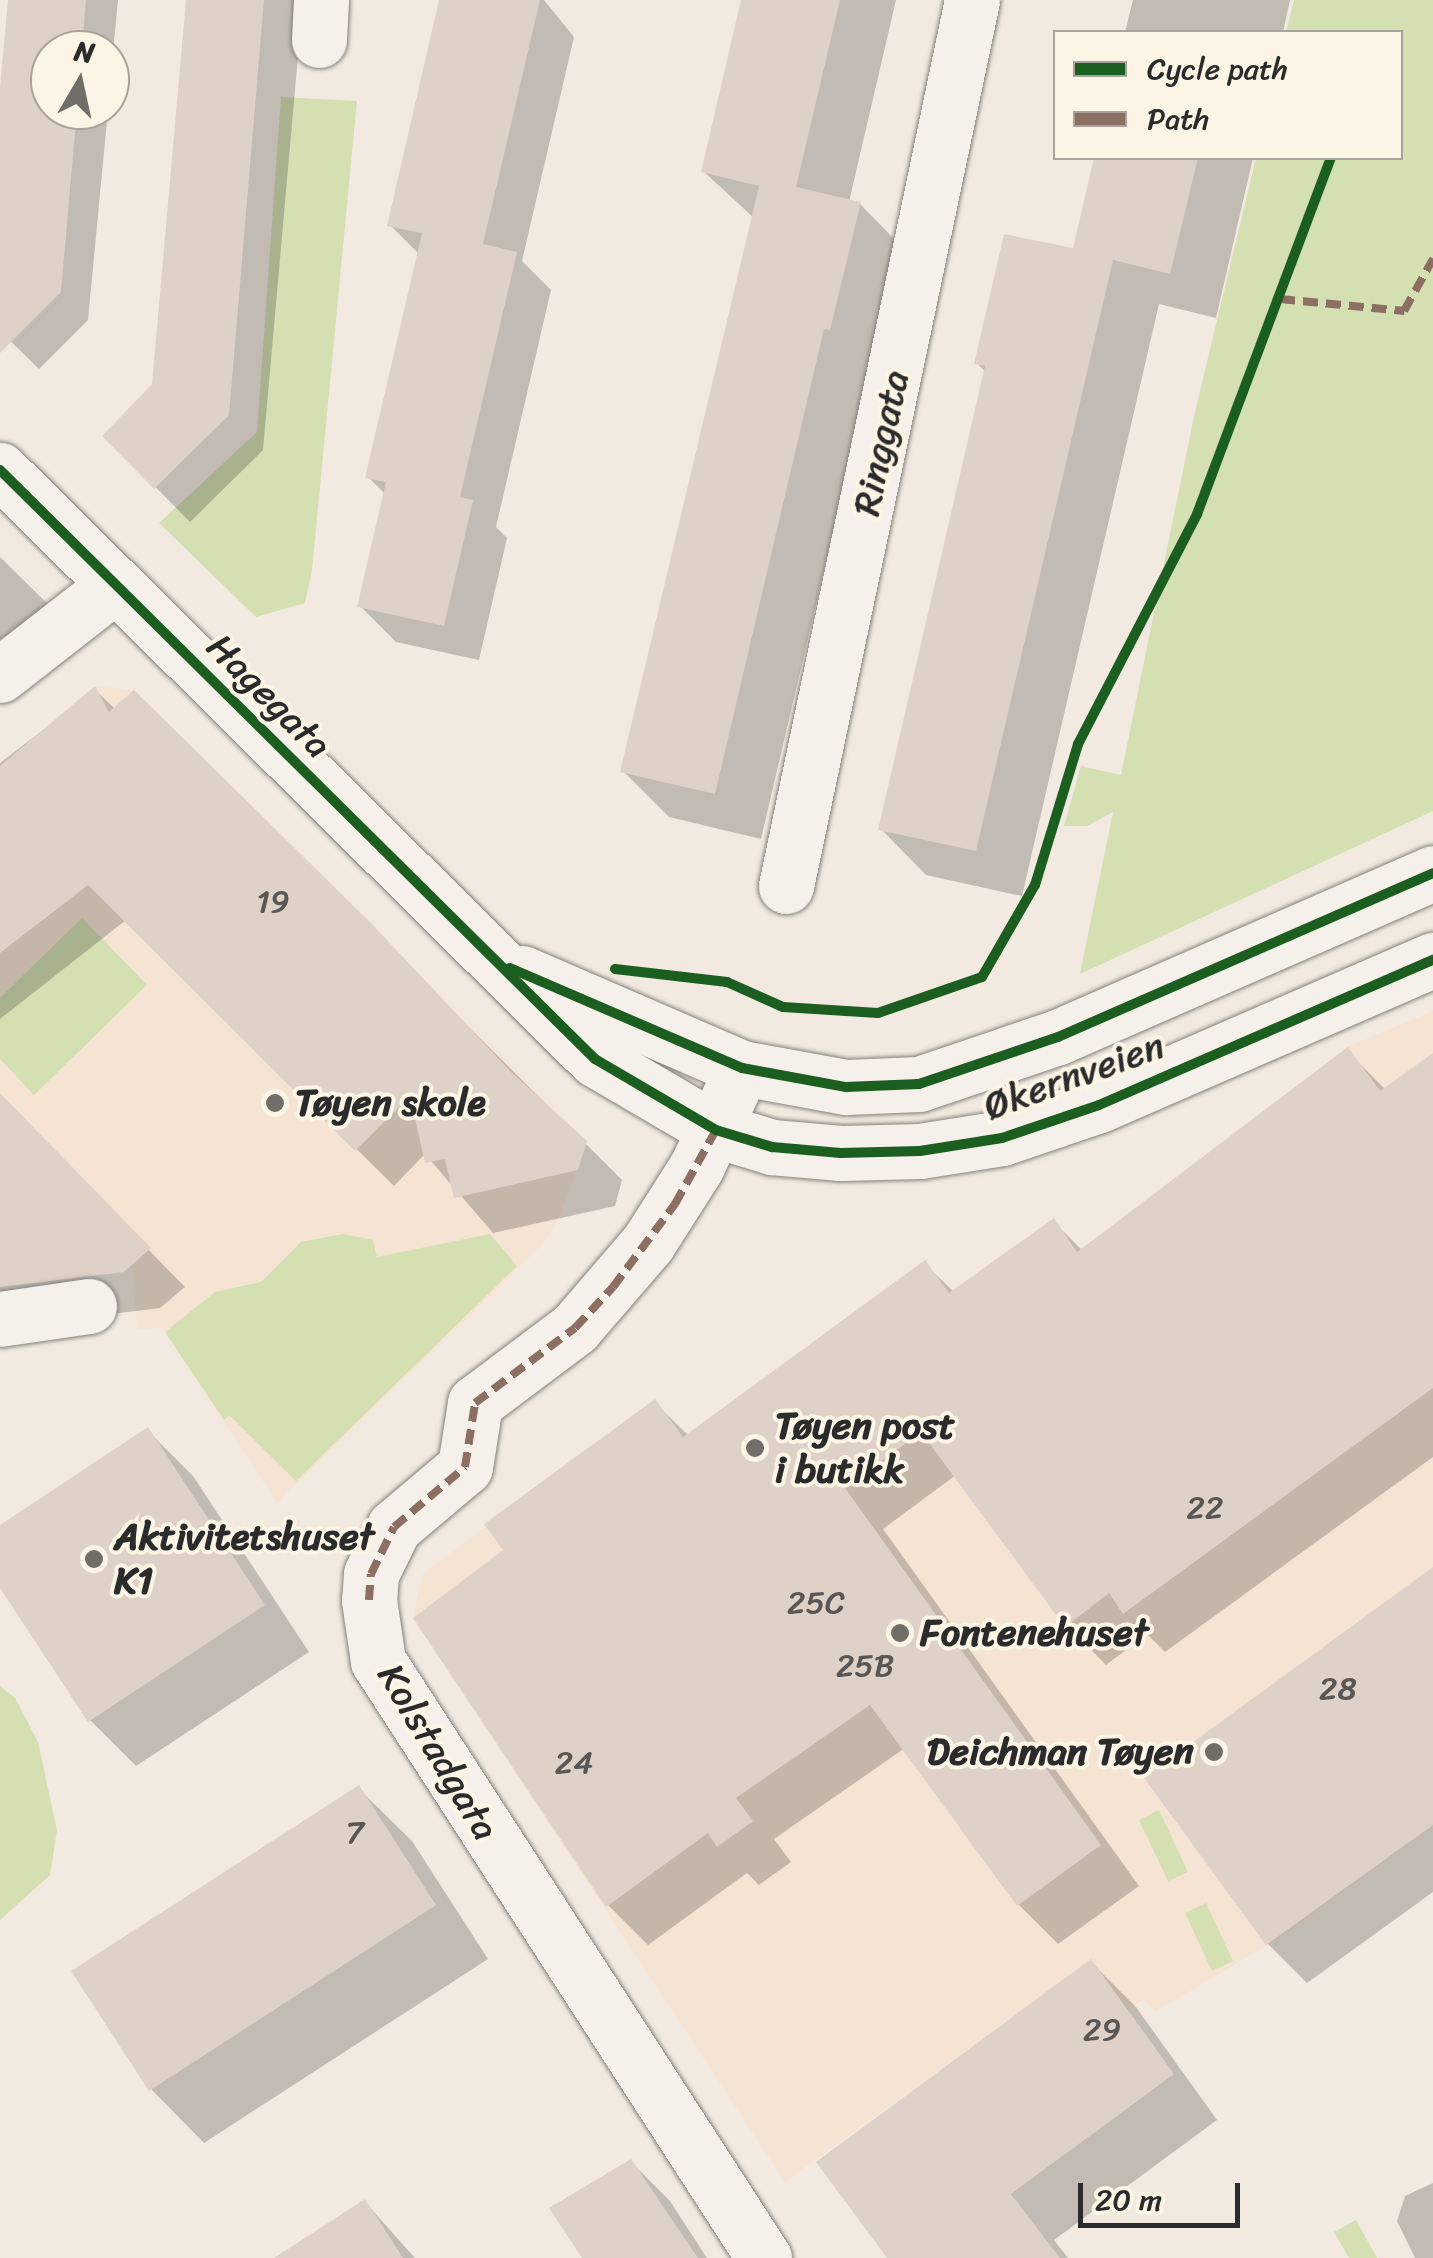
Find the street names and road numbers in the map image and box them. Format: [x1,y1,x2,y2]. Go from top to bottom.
street label: Ringgata [843,366,919,520]
street label: Hagegata [197,624,341,768]
street label: Økernveien [978,1022,1170,1130]
street label: Kolstadgata [368,1655,508,1849]

